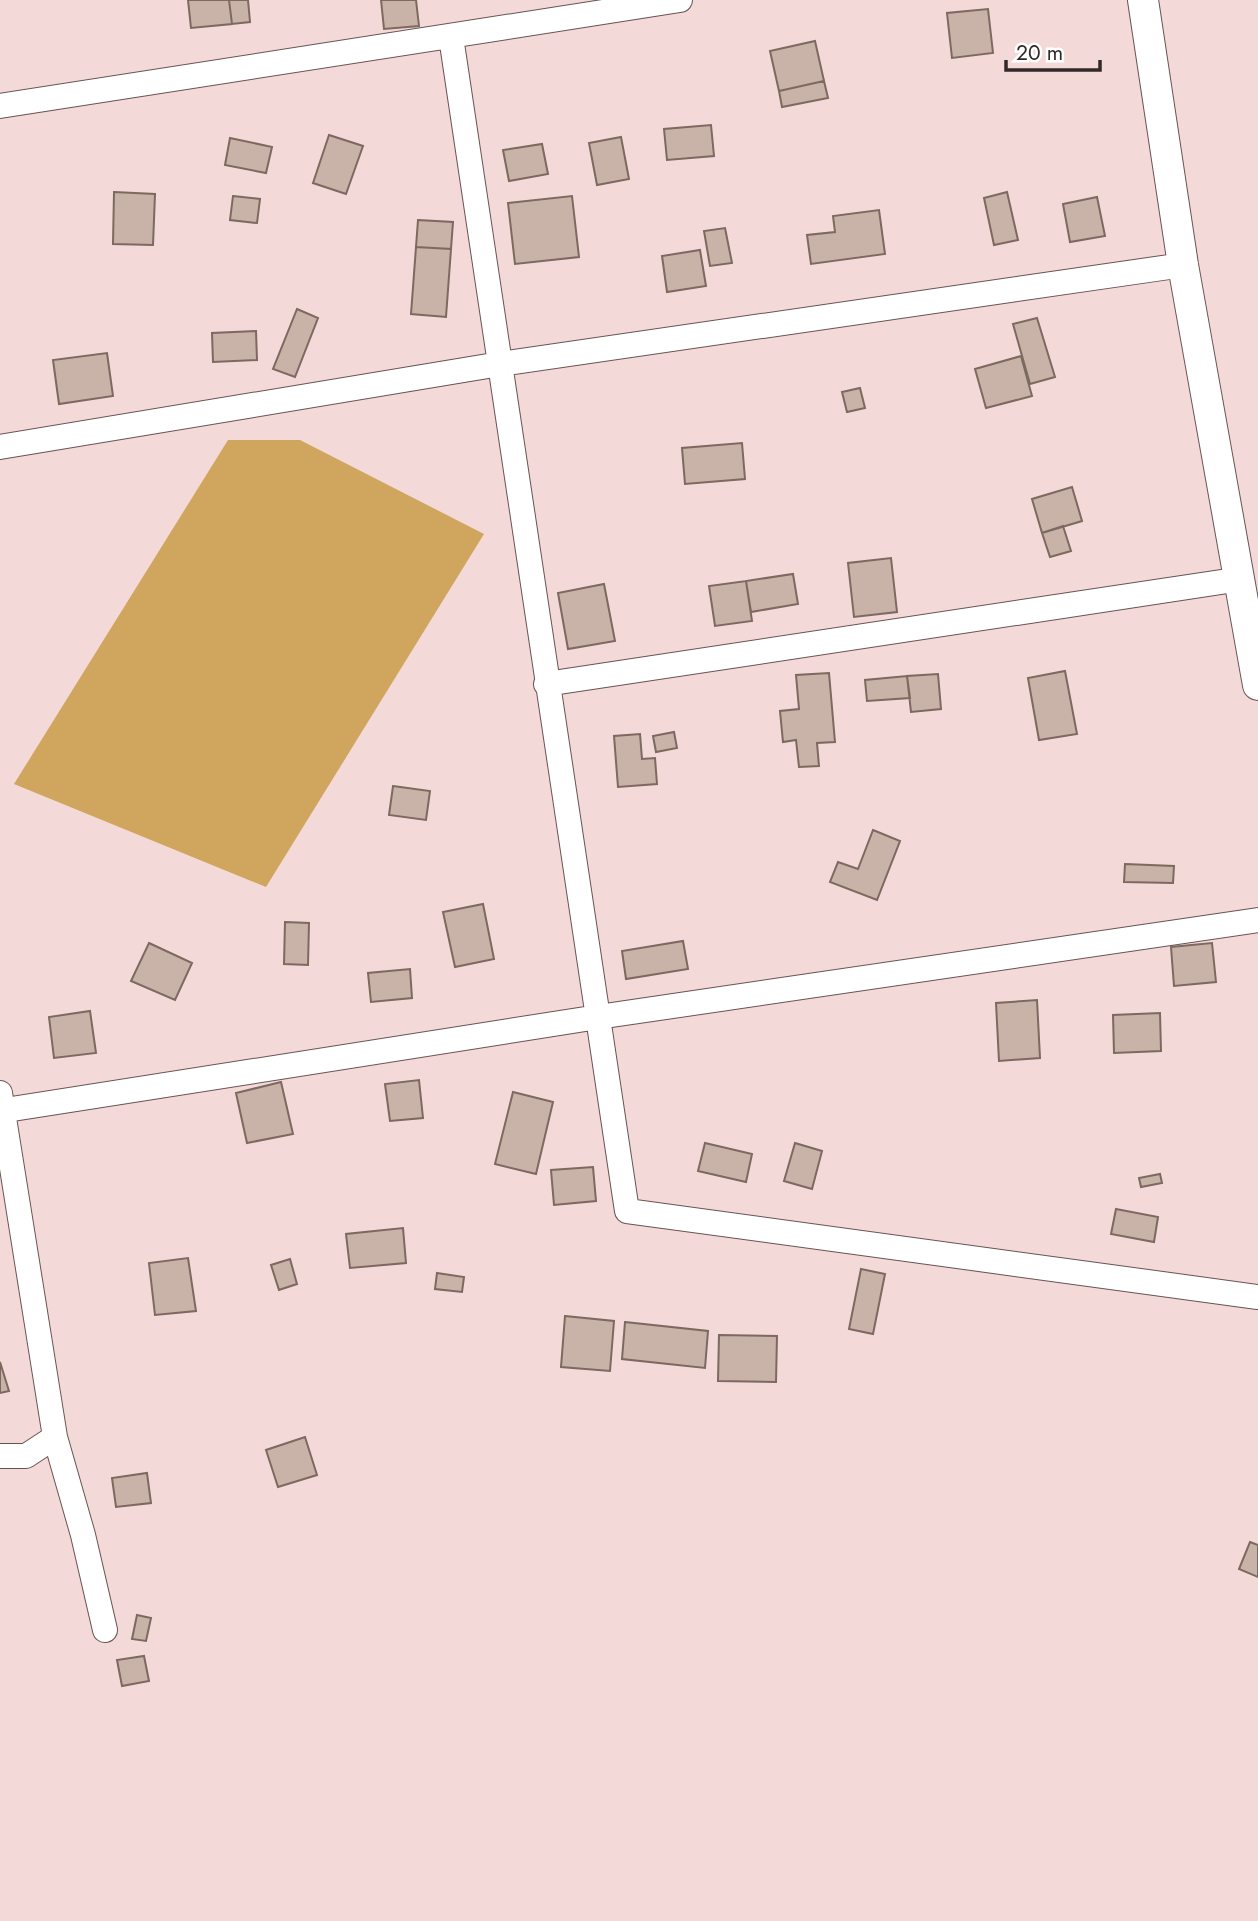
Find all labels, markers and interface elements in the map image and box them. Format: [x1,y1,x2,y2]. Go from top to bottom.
scale bar [1006,28,1100,72]
text: 20 m [1016,38,1063,68]

